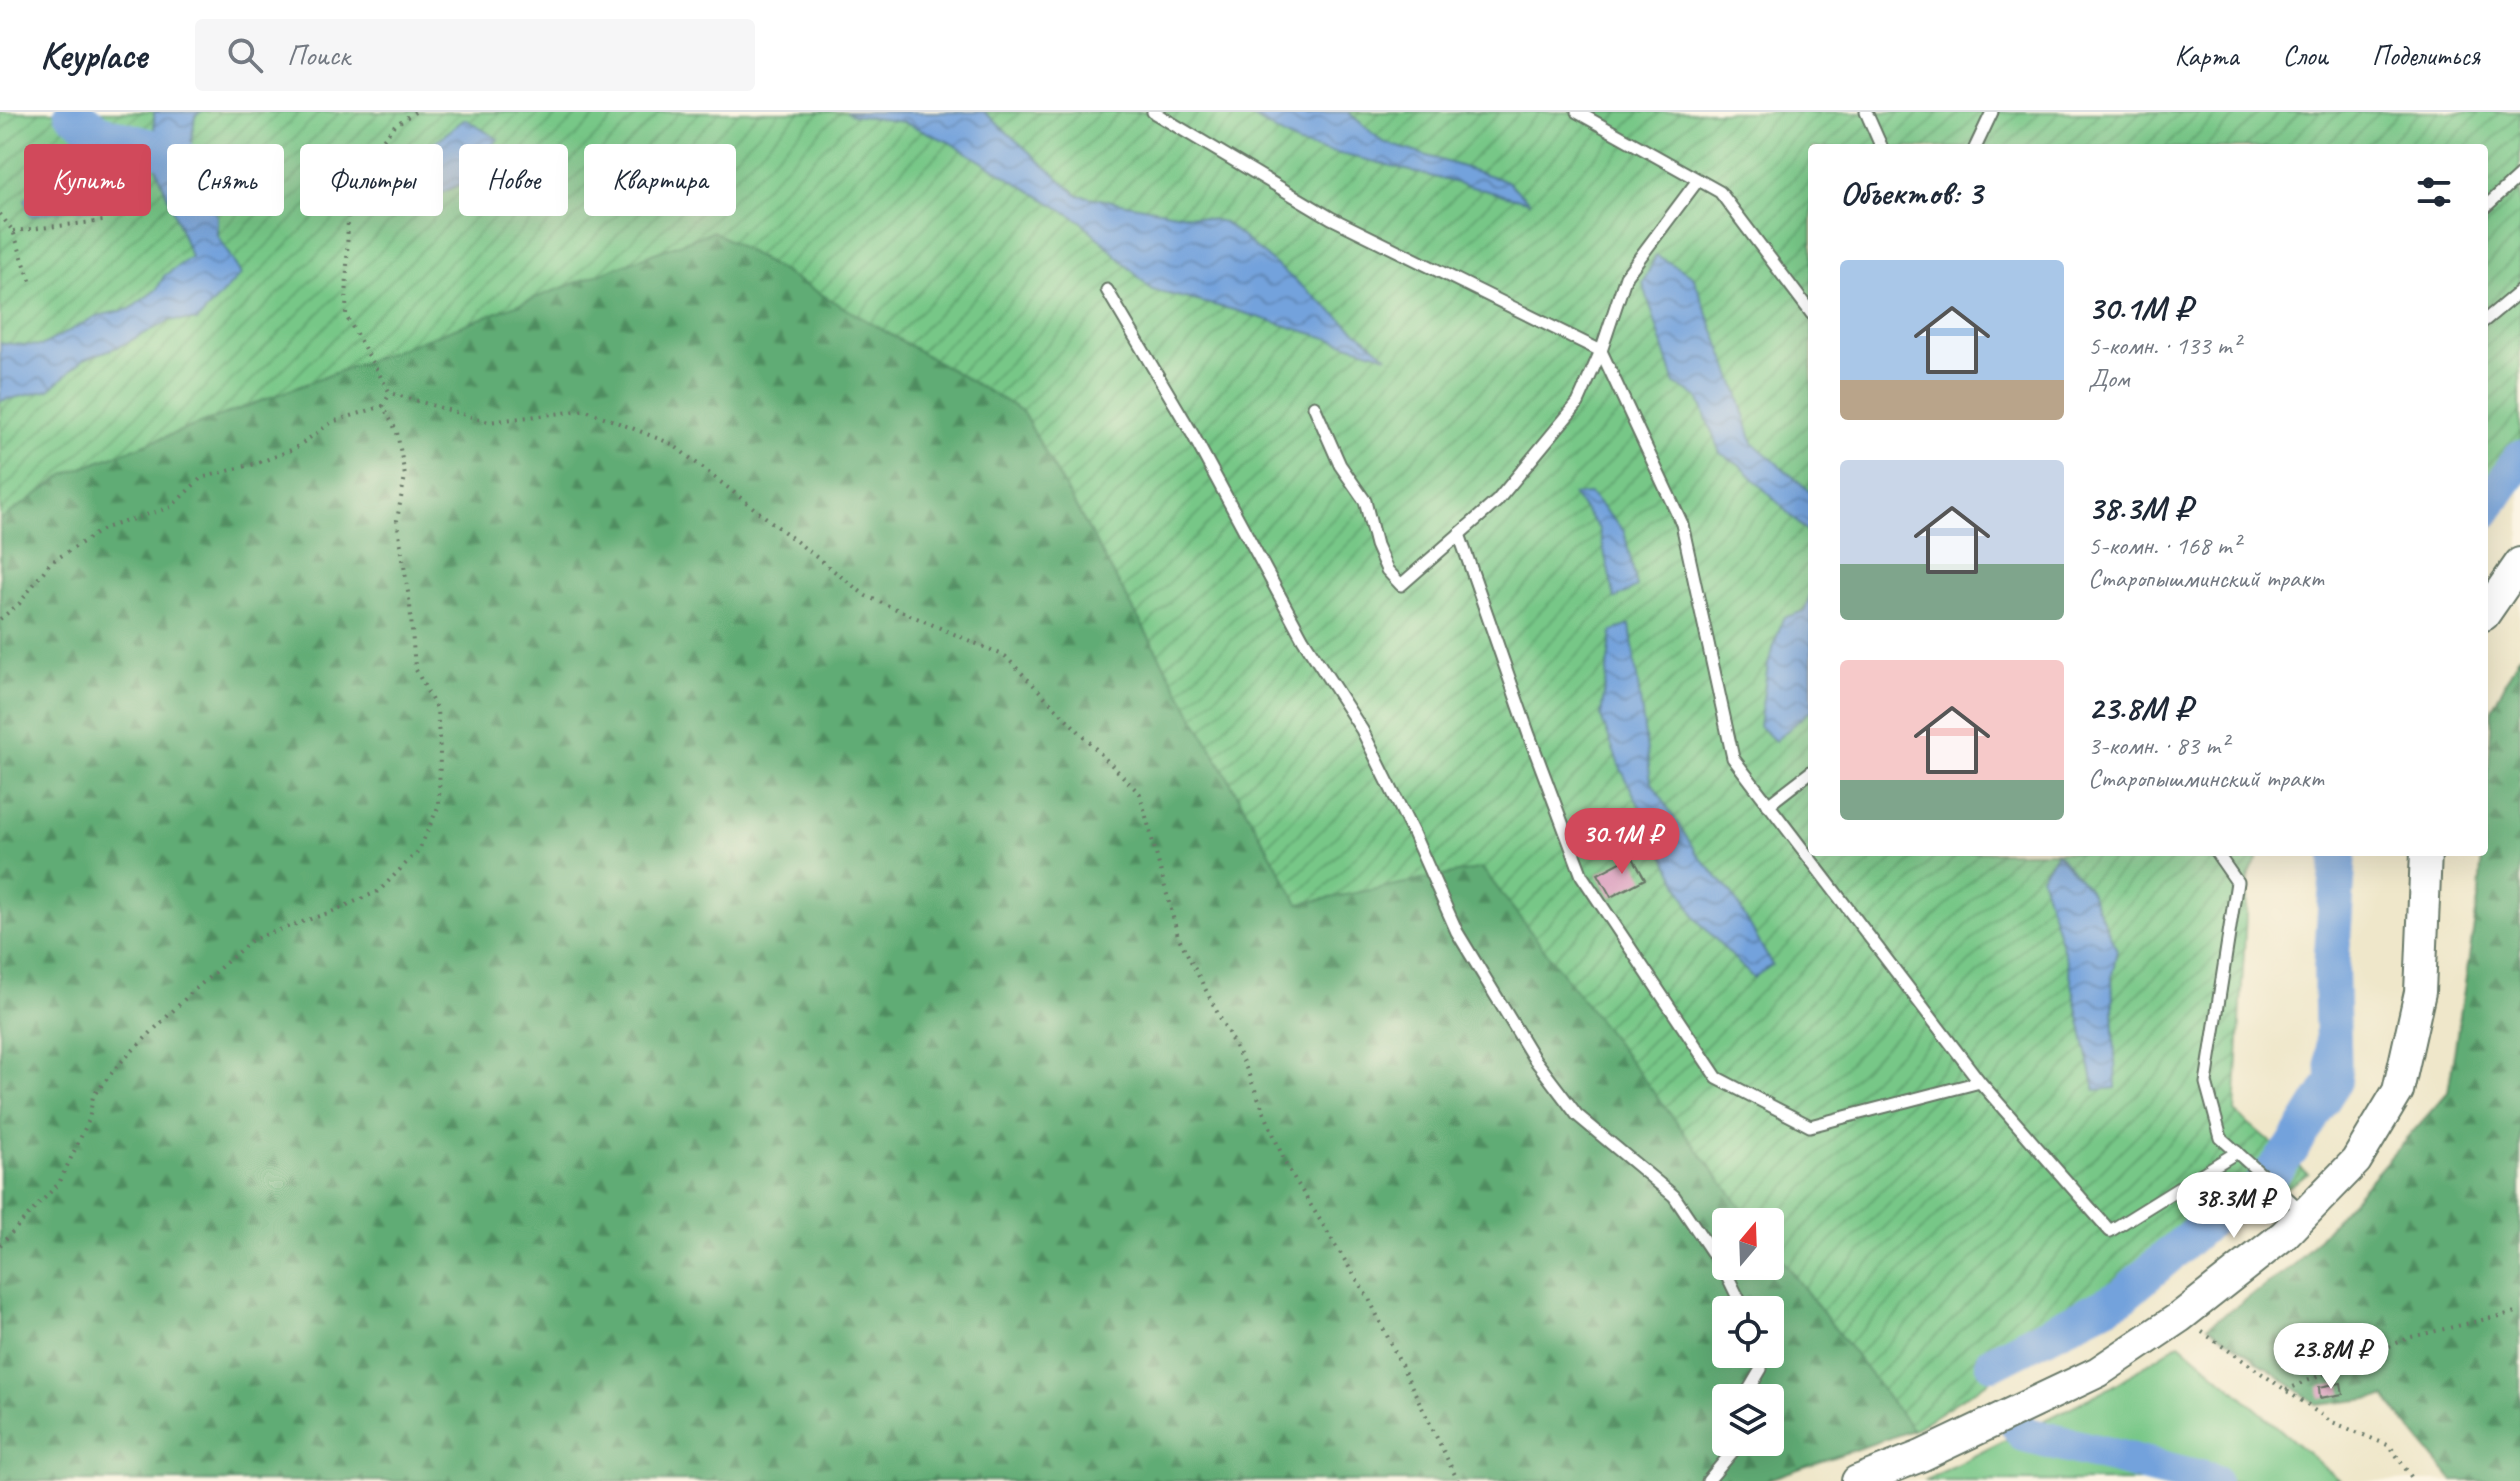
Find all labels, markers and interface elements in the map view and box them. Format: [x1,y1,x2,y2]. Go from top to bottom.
search box [195,19,755,91]
text: Keyplace [40,32,147,79]
icon: search [223,33,267,77]
text: Поиск [287,36,350,74]
text: Карта [2175,38,2239,73]
text: Слои [2283,38,2328,73]
text: Поделиться [2372,38,2480,73]
chip: Купить [24,144,151,216]
chip: Снять [167,144,284,216]
chip: Фильтры [300,144,443,216]
chip: Новое [459,144,568,216]
chip: Квартира [584,144,736,216]
icon: filters [2412,170,2456,214]
text: Объектов: 3 [1840,171,1982,214]
text: 30.1M ₽ [2088,286,2191,329]
icon: home [1904,292,2000,388]
text: 5-комн. · 133 m² [2088,329,2240,362]
text: Дом [2088,362,2130,395]
text: 38.3M ₽ [2088,486,2191,529]
icon: home [1904,492,2000,588]
text: 5-комн. · 168 m² [2088,529,2240,562]
text: Старопышминский тракт [2088,562,2323,595]
text: 23.8M ₽ [2088,686,2191,729]
icon: home [1904,692,2000,788]
text: 3-комн. · 83 m² [2088,729,2228,762]
text: Старопышминский тракт [2088,762,2323,795]
pin: 30.1M ₽ [1548,808,1696,876]
text: 30.1M ₽ [1583,817,1661,850]
pin: 38.3M ₽ [2160,1172,2308,1240]
text: 38.3M ₽ [2195,1181,2273,1214]
north arrow [1712,1208,1784,1280]
map controls [1712,1208,1784,1456]
button: locate [1712,1296,1784,1368]
pin: 23.8M ₽ [2257,1323,2405,1391]
text: 23.8M ₽ [2292,1332,2370,1365]
button: layers [1712,1384,1784,1456]

